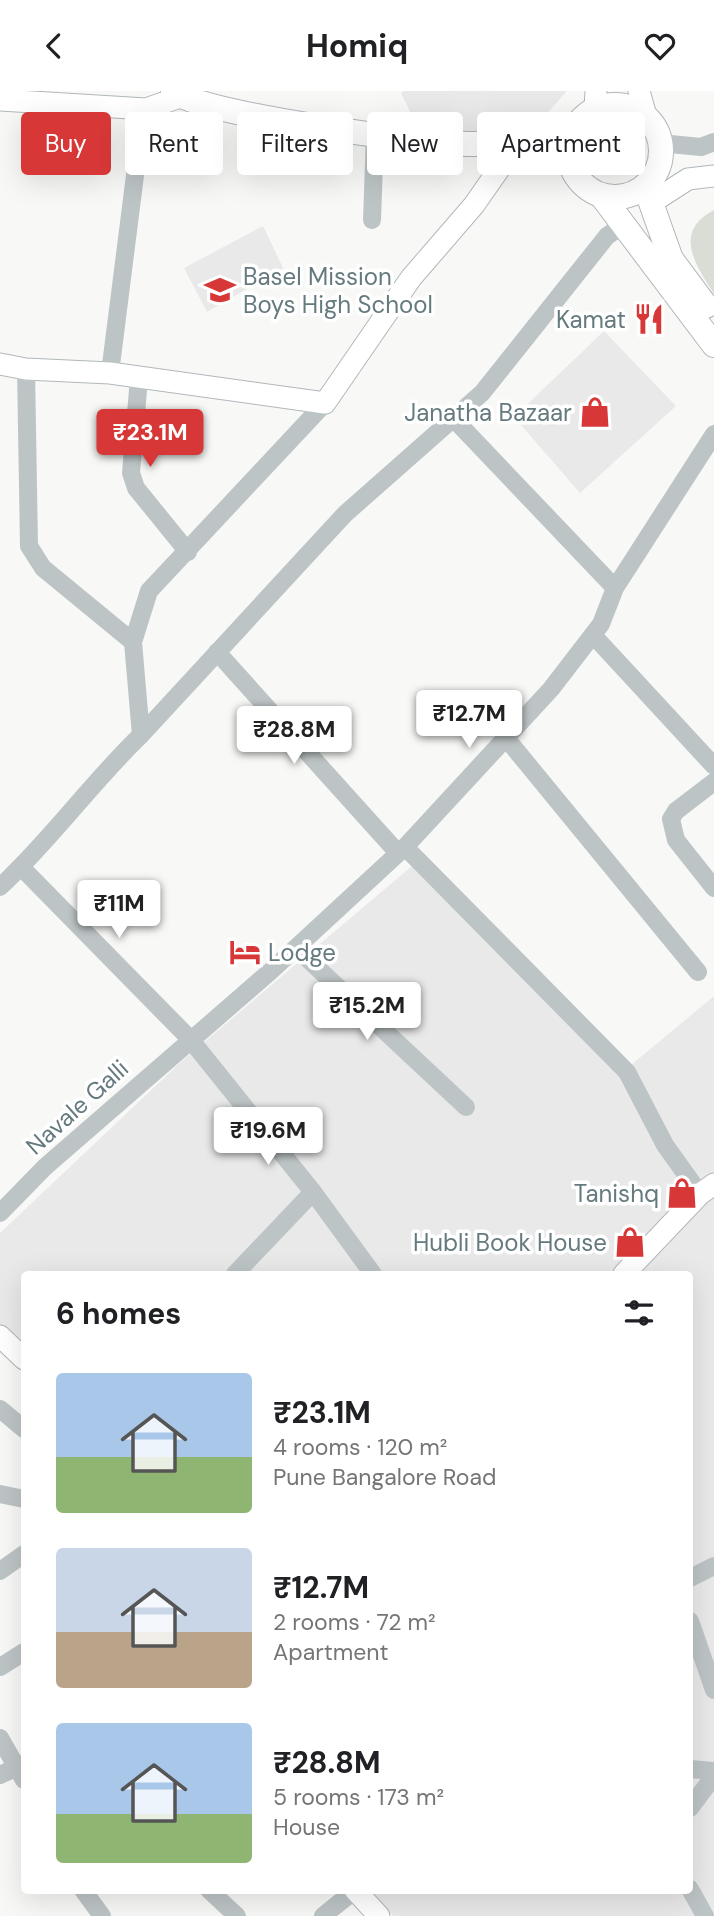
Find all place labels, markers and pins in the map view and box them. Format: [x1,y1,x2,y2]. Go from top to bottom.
place label: Basel Mission Boys High School [243,261,433,320]
school or university icon: Basel Mission Boys High School [203,273,237,307]
restaurant icon: Kamat [632,302,666,336]
place label: Kamat [556,304,626,335]
shop icon: Janatha Bazaar [578,395,612,429]
place label: Janatha Bazaar [404,397,572,428]
pin: ₹23.1M [93,409,207,469]
pin: ₹12.7M [412,691,526,750]
pin: ₹28.8M [237,707,351,766]
pin: ₹11M [78,881,160,940]
hotel icon: Lodge [228,935,262,969]
place label: Lodge [268,937,336,968]
pin: ₹15.2M [310,983,424,1042]
pin: ₹19.6M [211,1107,325,1167]
shop icon: Tanishq [665,1176,699,1210]
place label: Tanishq [574,1178,659,1209]
shop icon: Hubli Book House [613,1225,647,1259]
place label: Hubli Book House [413,1227,607,1258]

